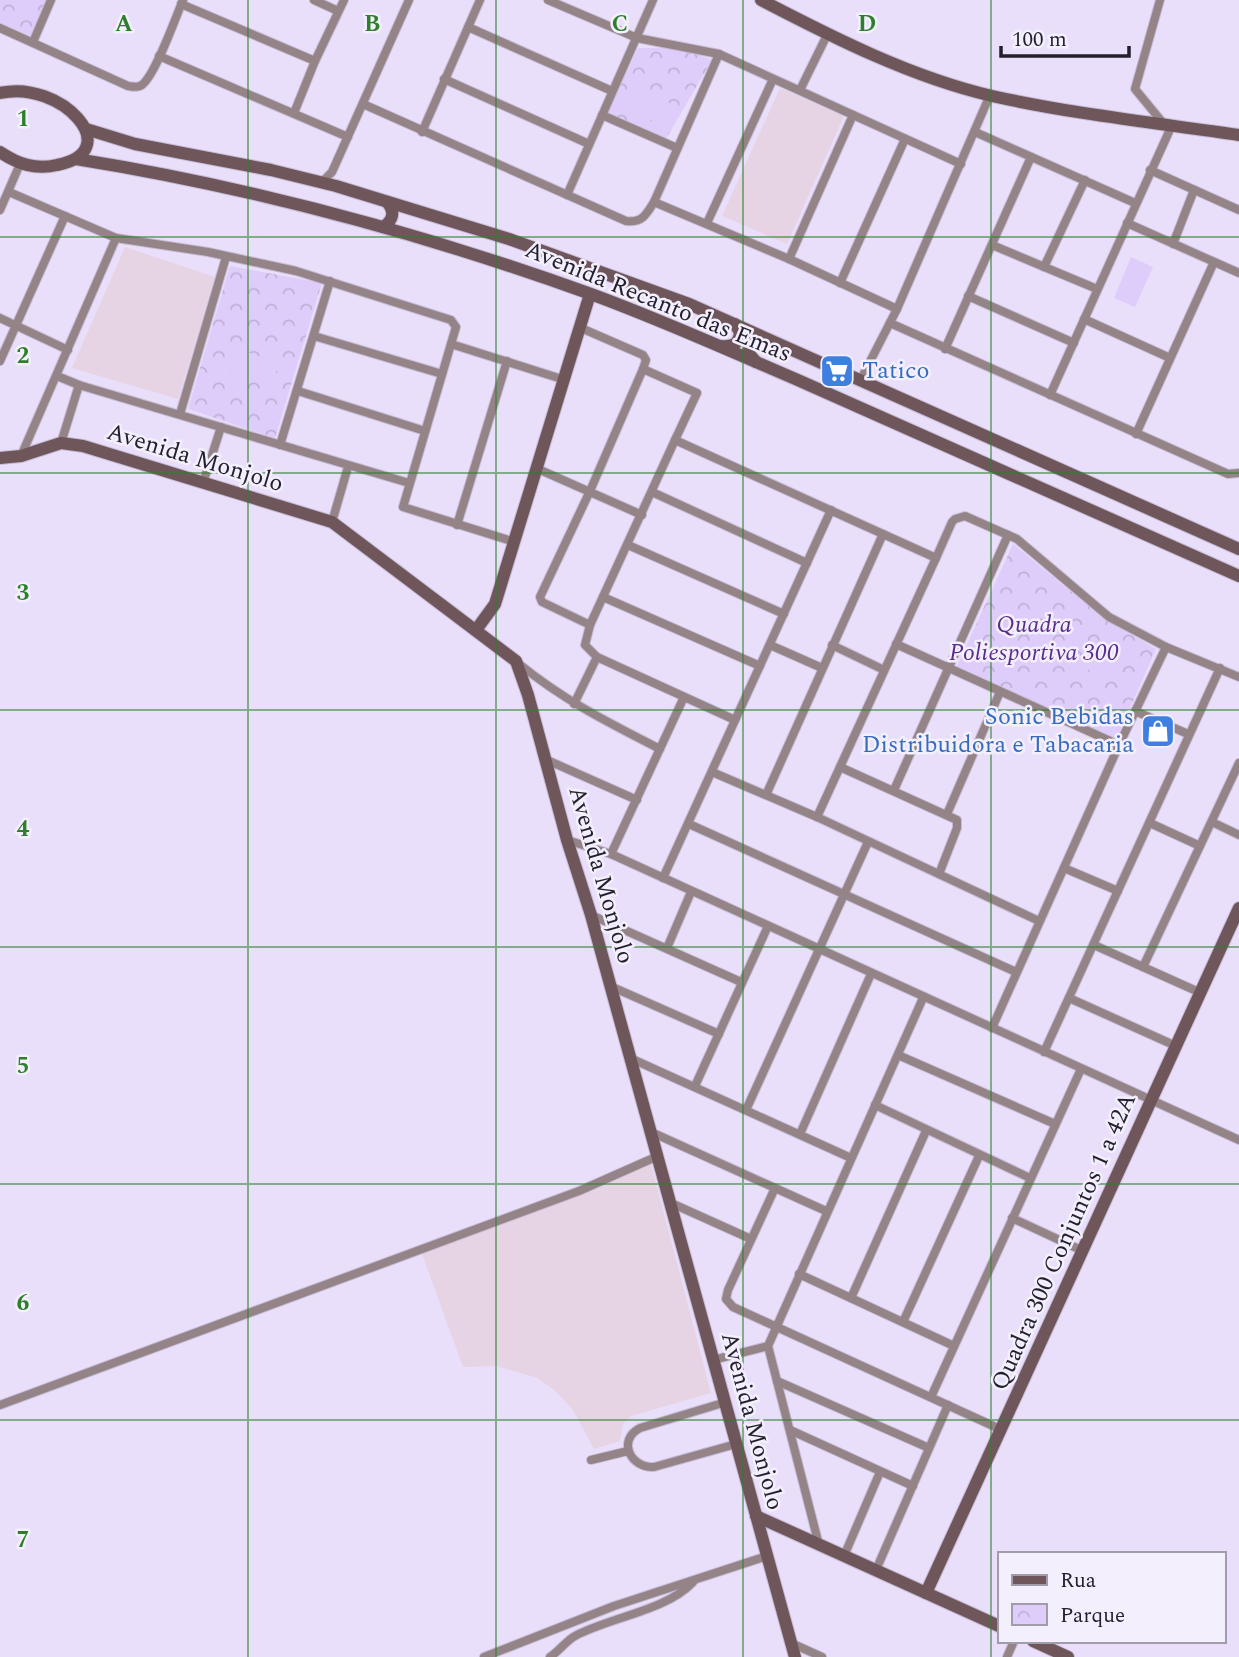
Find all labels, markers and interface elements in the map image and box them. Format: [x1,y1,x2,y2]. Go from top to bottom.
text: A [115,7,133,42]
text: B [364,7,380,42]
text: C [612,7,628,42]
text: D [858,7,876,42]
scale bar [1001,14,1129,58]
text: 100 m [1012,24,1067,56]
text: 1 [17,102,29,137]
street label: Avenida Recanto das Emas [519,232,797,372]
text: 2 [17,339,30,374]
supermarket icon: Tatico [818,352,856,390]
place label: Tatico [862,353,929,389]
street label: Avenida Monjolo [102,414,288,502]
text: 3 [17,576,30,611]
park label: Quadra Poliesportiva 300 [949,607,1119,671]
place label: Sonic Bebidas Distribuidora e Tabacaria [862,699,1134,763]
shop icon: Sonic Bebidas Distribuidora e Tabacaria [1139,712,1177,750]
street label: Avenida Monjolo [558,782,644,968]
text: 4 [17,812,30,847]
text: 5 [17,1049,29,1084]
street label: Quadra 300 Conjuntos 1 a 42A [982,1087,1146,1397]
text: 6 [17,1286,30,1321]
street label: Avenida Monjolo [711,1328,793,1514]
text: 7 [17,1523,29,1558]
legend [998,1552,1225,1643]
text: Rua [1060,1565,1097,1597]
text: Parque [1060,1600,1125,1632]

